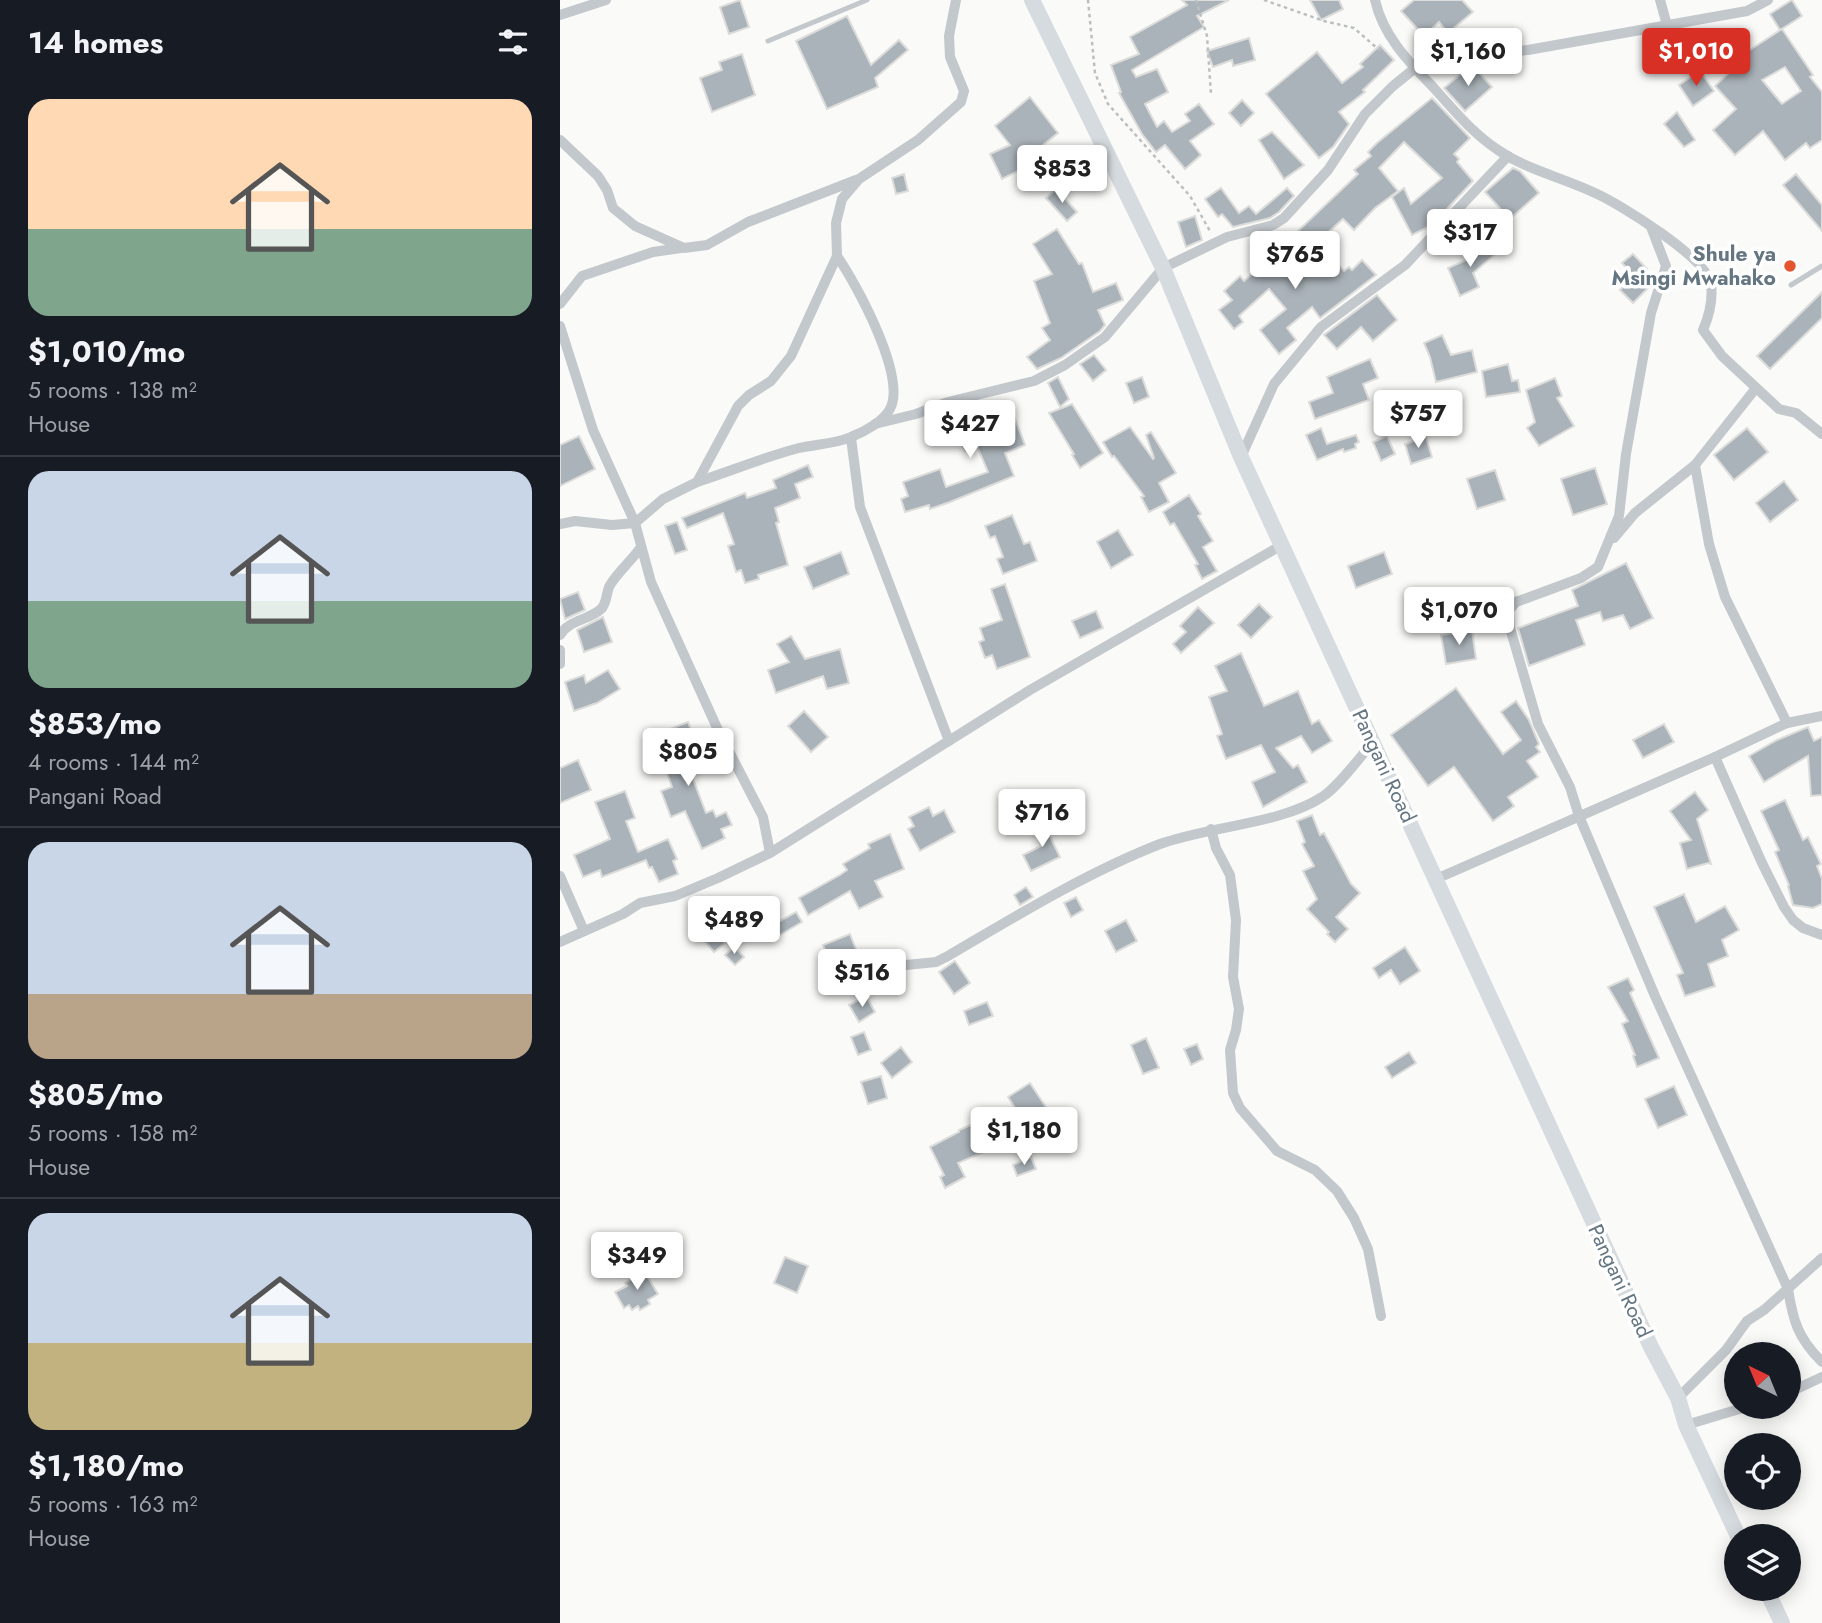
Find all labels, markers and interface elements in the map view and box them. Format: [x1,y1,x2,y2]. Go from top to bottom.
text: 14 homes [28,21,163,64]
icon: filters [494,23,532,61]
pin: $1,160 [1411,28,1525,88]
pin: $1,010 [1639,28,1753,88]
text: $1,160 [1430,34,1506,68]
text: $1,010 [1658,34,1734,68]
icon: home [217,144,343,270]
pin: $853 [1021,146,1103,205]
text: $853 [1033,151,1091,185]
pin: $317 [1429,210,1511,269]
text: $317 [1443,215,1497,249]
pin: $765 [1254,232,1336,291]
text: $765 [1266,237,1324,271]
place label: Shule ya Msingi Mwahako [1611,239,1776,293]
marker: Shule ya Msingi Mwahako [1782,258,1798,274]
text: $1,010/mo [28,330,185,373]
text: 5 rooms · 138 m² [28,373,197,407]
pin: $757 [1377,391,1459,450]
text: $757 [1390,396,1446,430]
pin: $427 [929,400,1011,460]
text: $427 [940,406,1000,440]
text: House [28,407,90,441]
icon: home [217,516,343,642]
pin: $1,070 [1402,588,1516,647]
text: $1,070 [1420,593,1498,627]
text: $853/mo [28,702,161,745]
street label: Pangani Road [1345,704,1423,828]
pin: $805 [647,728,729,788]
text: $805 [659,734,717,768]
text: 4 rooms · 144 m² [28,745,199,779]
text: Pangani Road [28,779,162,813]
pin: $716 [1001,790,1083,849]
text: $716 [1014,795,1070,829]
icon: home [217,887,343,1013]
pin: $489 [693,897,775,956]
text: $489 [704,902,764,936]
pin: $516 [821,950,903,1009]
text: $516 [834,955,890,989]
text: $805/mo [28,1073,163,1116]
pin: $1,180 [967,1108,1081,1167]
text: $1,180 [987,1113,1061,1147]
text: 5 rooms · 158 m² [28,1116,197,1150]
text: House [28,1150,90,1184]
street label: Pangani Road [1581,1219,1659,1343]
pin: $349 [596,1232,678,1292]
text: $349 [607,1238,667,1272]
icon: home [217,1258,343,1384]
north arrow [1724,1342,1801,1419]
map controls [1724,1342,1801,1601]
button: locate [1724,1433,1801,1510]
text: $1,180/mo [28,1444,184,1487]
text: 5 rooms · 163 m² [28,1487,197,1521]
text: House [28,1521,90,1555]
button: layers [1724,1524,1801,1601]

